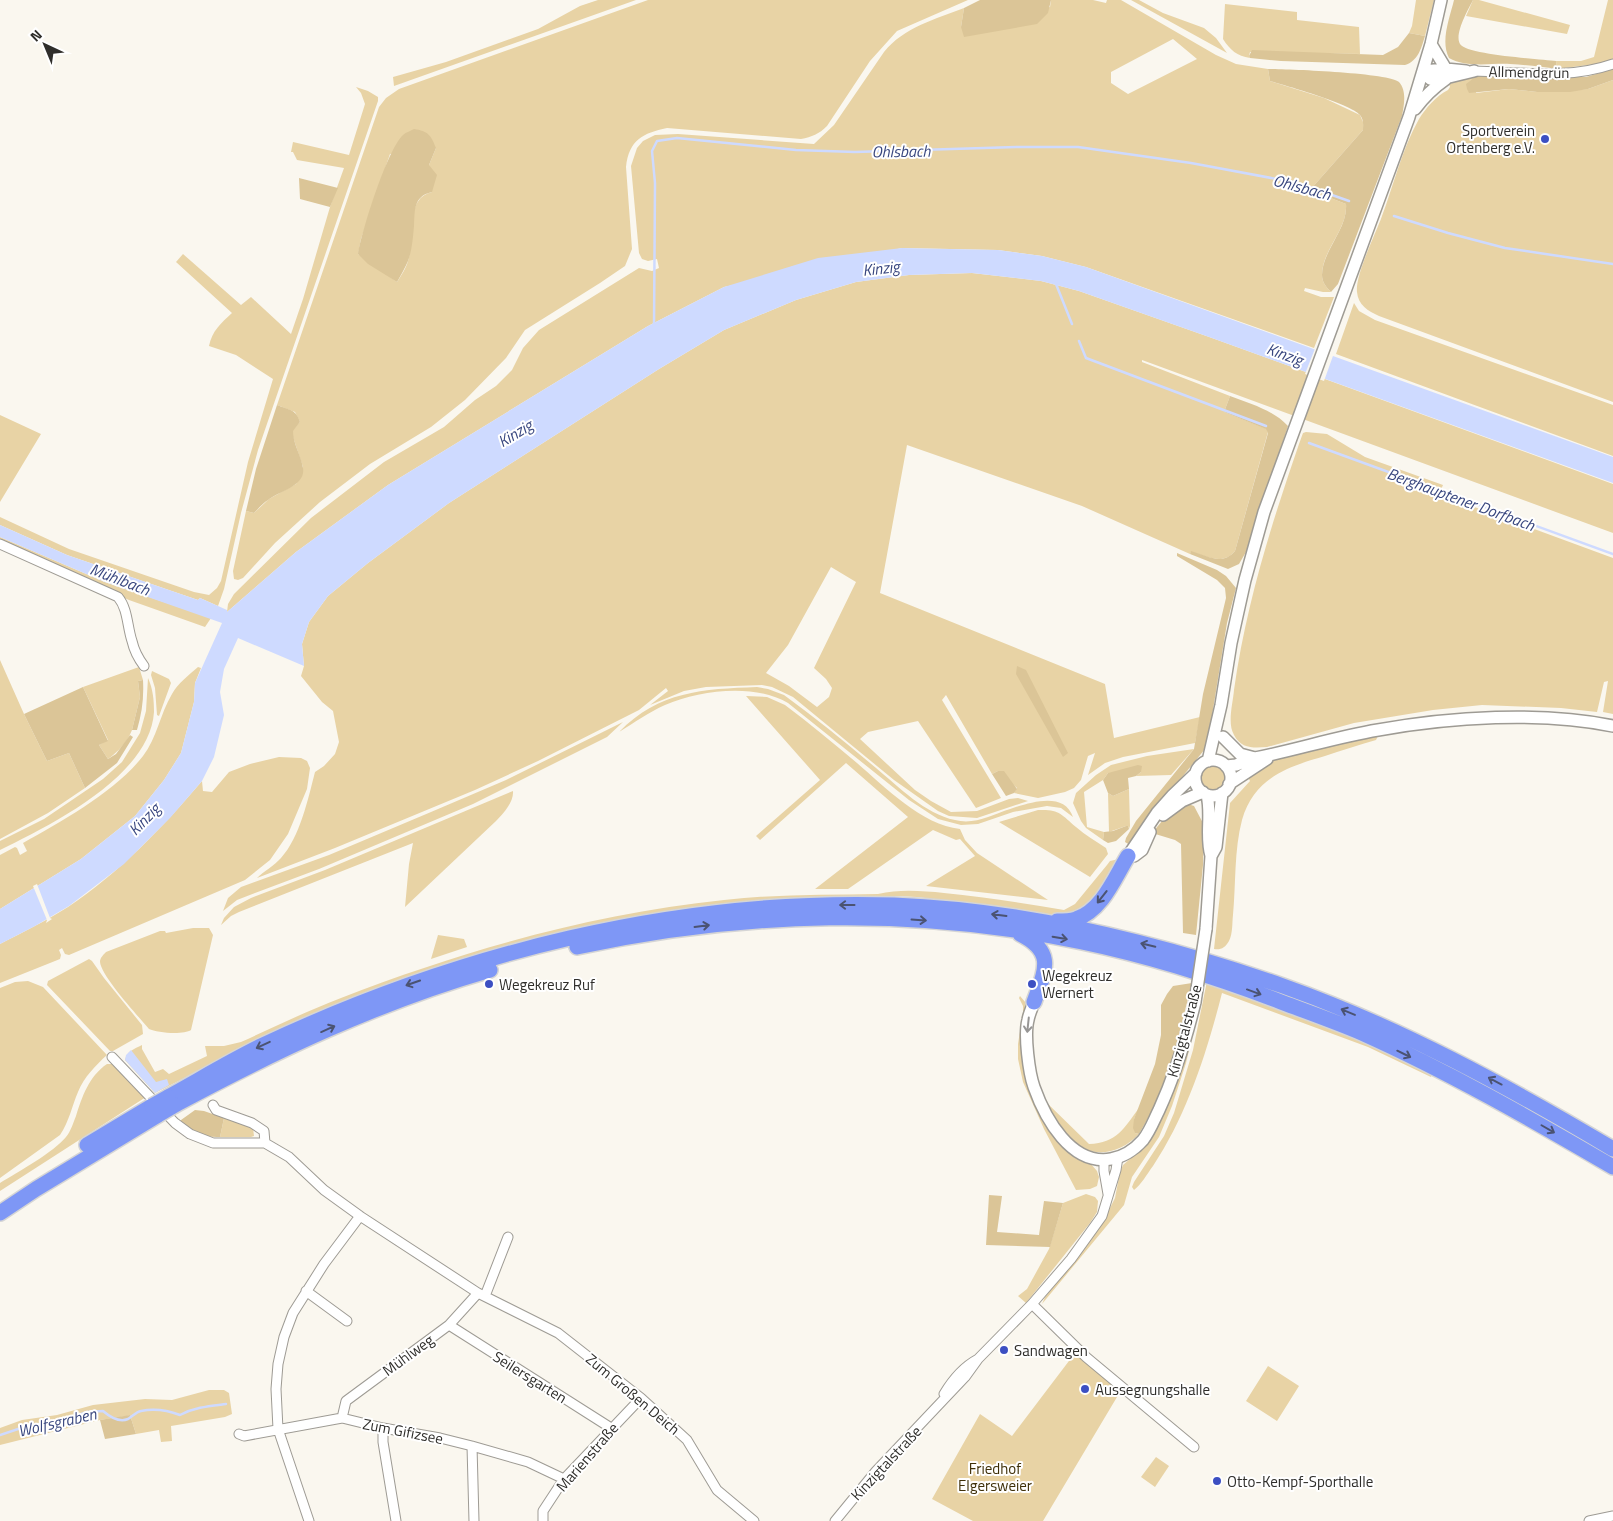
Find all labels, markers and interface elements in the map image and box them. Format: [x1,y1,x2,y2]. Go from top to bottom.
north arrow [20,20,70,70]
text: N [25,24,46,46]
street label: Allmendgrün [1488,60,1570,84]
place label: Sportverein Ortenberg e.V. [1446,119,1535,159]
marker: Sportverein Ortenberg e.V. [1539,133,1551,145]
water label: Ohlsbach [871,138,932,164]
water label: Ohlsbach [1270,168,1334,206]
water label: Kinzig [861,254,903,282]
water label: Kinzig [1263,336,1309,372]
water label: Kinzig [493,412,539,453]
water label: Berghauptener Dorfbach [1384,461,1539,537]
water label: Mühlbach [87,557,154,602]
water label: Kinzig [122,796,167,841]
one-way arrow [1097,890,1108,903]
one-way arrow [839,900,856,910]
one-way arrow [991,910,1007,920]
one-way arrow [911,916,927,925]
one-way arrow [694,921,710,931]
one-way arrow [1052,933,1068,943]
one-way arrow [1140,940,1156,949]
place label: Wegekreuz Wernert [1042,964,1113,1004]
place label: Wegekreuz Ruf [499,973,595,996]
marker: Wegekreuz Ruf [483,978,495,990]
marker: Wegekreuz Wernert [1026,978,1038,990]
one-way arrow [406,979,422,988]
street label: Kinzigtalstraße [1161,982,1207,1080]
one-way arrow [1246,988,1261,997]
one-way arrow [1341,1006,1356,1016]
one-way arrow [1023,1016,1033,1032]
one-way arrow [320,1024,335,1034]
one-way arrow [256,1041,271,1051]
one-way arrow [1396,1050,1411,1059]
one-way arrow [1488,1076,1503,1085]
one-way arrow [1540,1125,1554,1135]
street label: Mühlweg [377,1328,439,1382]
place label: Sandwagen [1014,1339,1088,1362]
marker: Sandwagen [998,1344,1010,1356]
street label: Seilersgarten [489,1345,571,1409]
street label: Zum Großen Deich [581,1348,685,1440]
place label: Aussegnungshalle [1095,1378,1210,1401]
marker: Aussegnungshalle [1079,1383,1091,1395]
water label: Wolfsgraben [15,1401,100,1443]
street label: Zum Gifizsee [361,1412,445,1450]
street label: Marienstraße [550,1417,624,1497]
street label: Kinzigtalstraße [845,1420,927,1506]
park label: Friedhof Elgersweier [958,1457,1032,1497]
place label: Otto-Kempf-Sporthalle [1227,1470,1373,1493]
marker: Otto-Kempf-Sporthalle [1211,1475,1223,1487]

